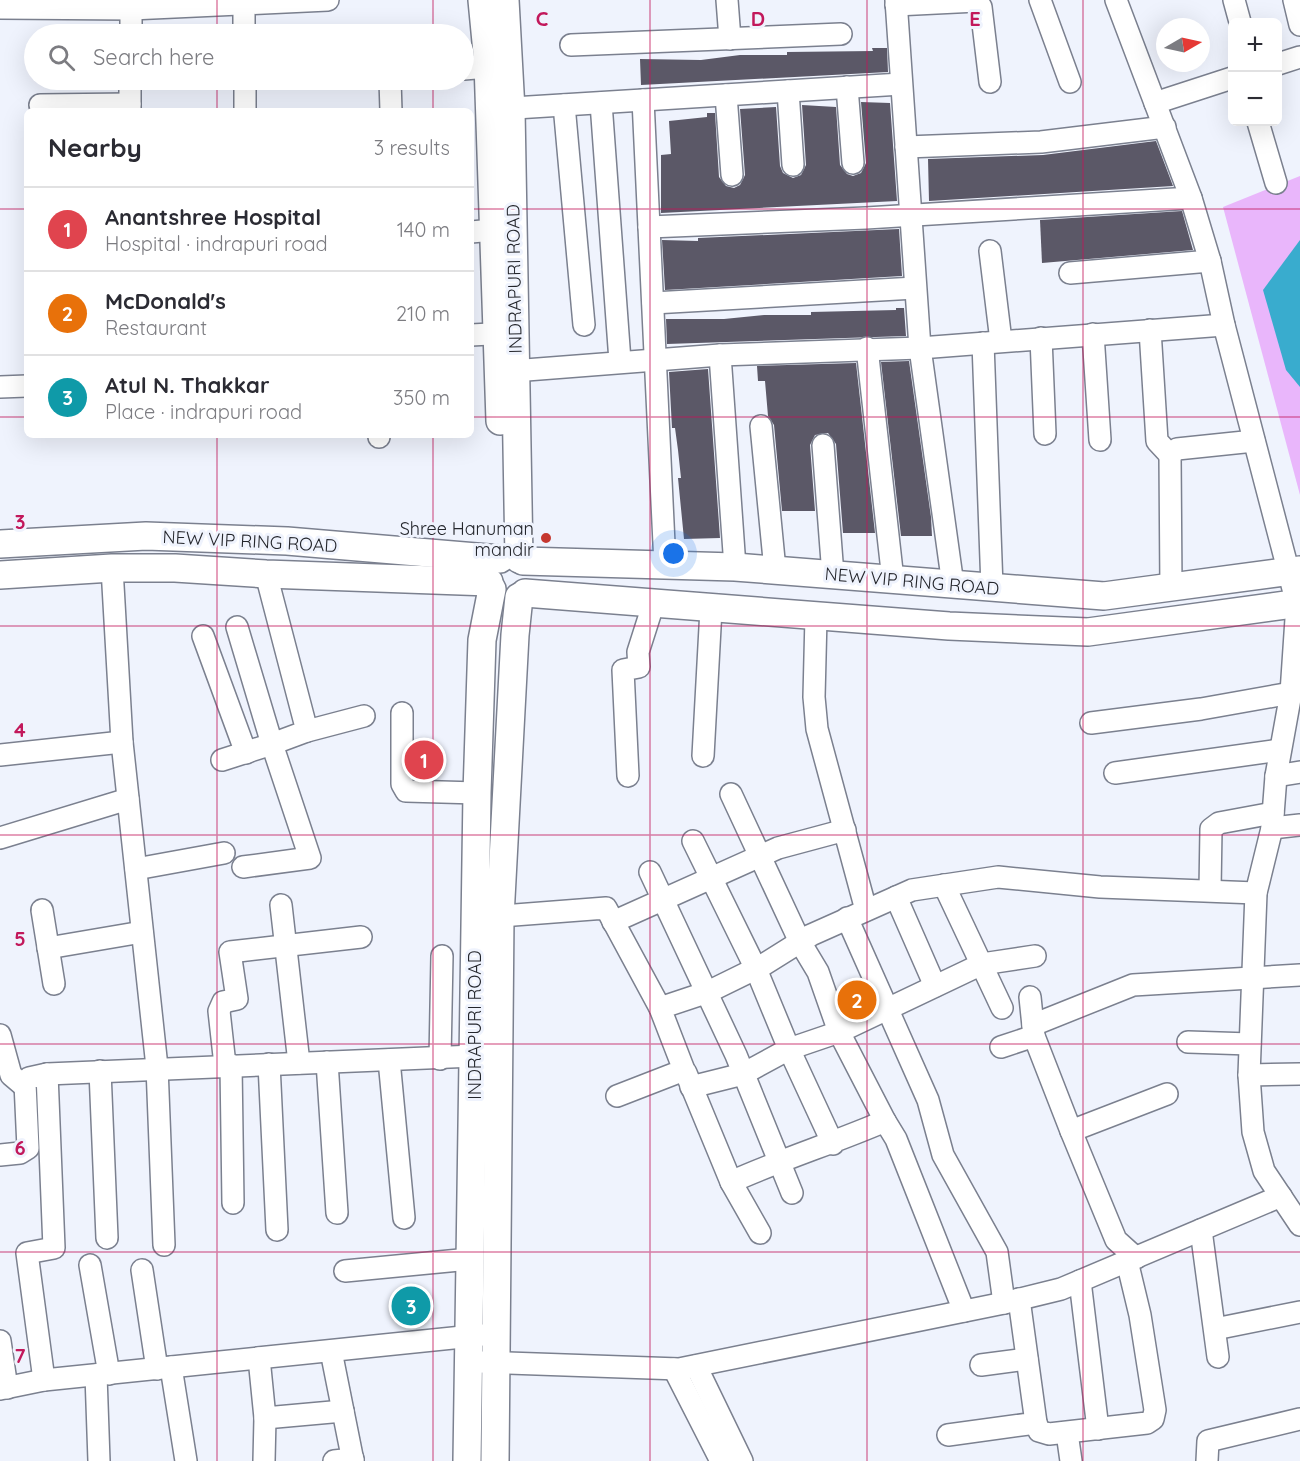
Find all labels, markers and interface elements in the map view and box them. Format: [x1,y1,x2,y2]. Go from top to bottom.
text: C [536,6,549,31]
text: D [751,6,765,31]
text: E [969,6,981,31]
north arrow [1156,18,1210,72]
map controls [1228,18,1282,126]
button: + [1228,18,1282,72]
search box [24,24,474,90]
icon: search [45,41,78,74]
text: Search here [93,43,214,71]
button: − [1228,72,1282,126]
text: Nearby [48,131,142,164]
text: 3 results [374,135,450,160]
text: Anantshree Hospital [105,203,321,231]
street label: INDRAPURI ROAD [501,204,527,354]
text: 1 [64,217,71,242]
text: 140 m [397,217,450,242]
text: Hospital · indrapuri road [105,231,328,256]
text: McDonald's [105,287,226,315]
text: 2 [62,301,73,326]
text: 210 m [396,301,450,326]
text: Restaurant [105,315,207,340]
text: Atul N. Thakkar [105,371,269,399]
text: 3 [62,385,73,410]
text: 350 m [393,385,450,410]
text: Place · indrapuri road [105,399,302,424]
text: 3 [15,509,25,534]
place label: Shree Hanuman mandir [400,517,534,561]
street label: NEW VIP RING ROAD [162,525,338,557]
marker: Shree Hanuman mandir [539,531,553,545]
your location [659,539,688,568]
street label: NEW VIP RING ROAD [824,562,1000,600]
text: 4 [14,717,26,742]
pin: 1 [404,738,444,783]
text: 5 [14,926,26,951]
street label: INDRAPURI ROAD [463,950,486,1100]
pin: 2 [838,978,876,1022]
text: 6 [14,1135,26,1160]
pin: 3 [392,1284,430,1328]
text: 7 [15,1343,26,1368]

